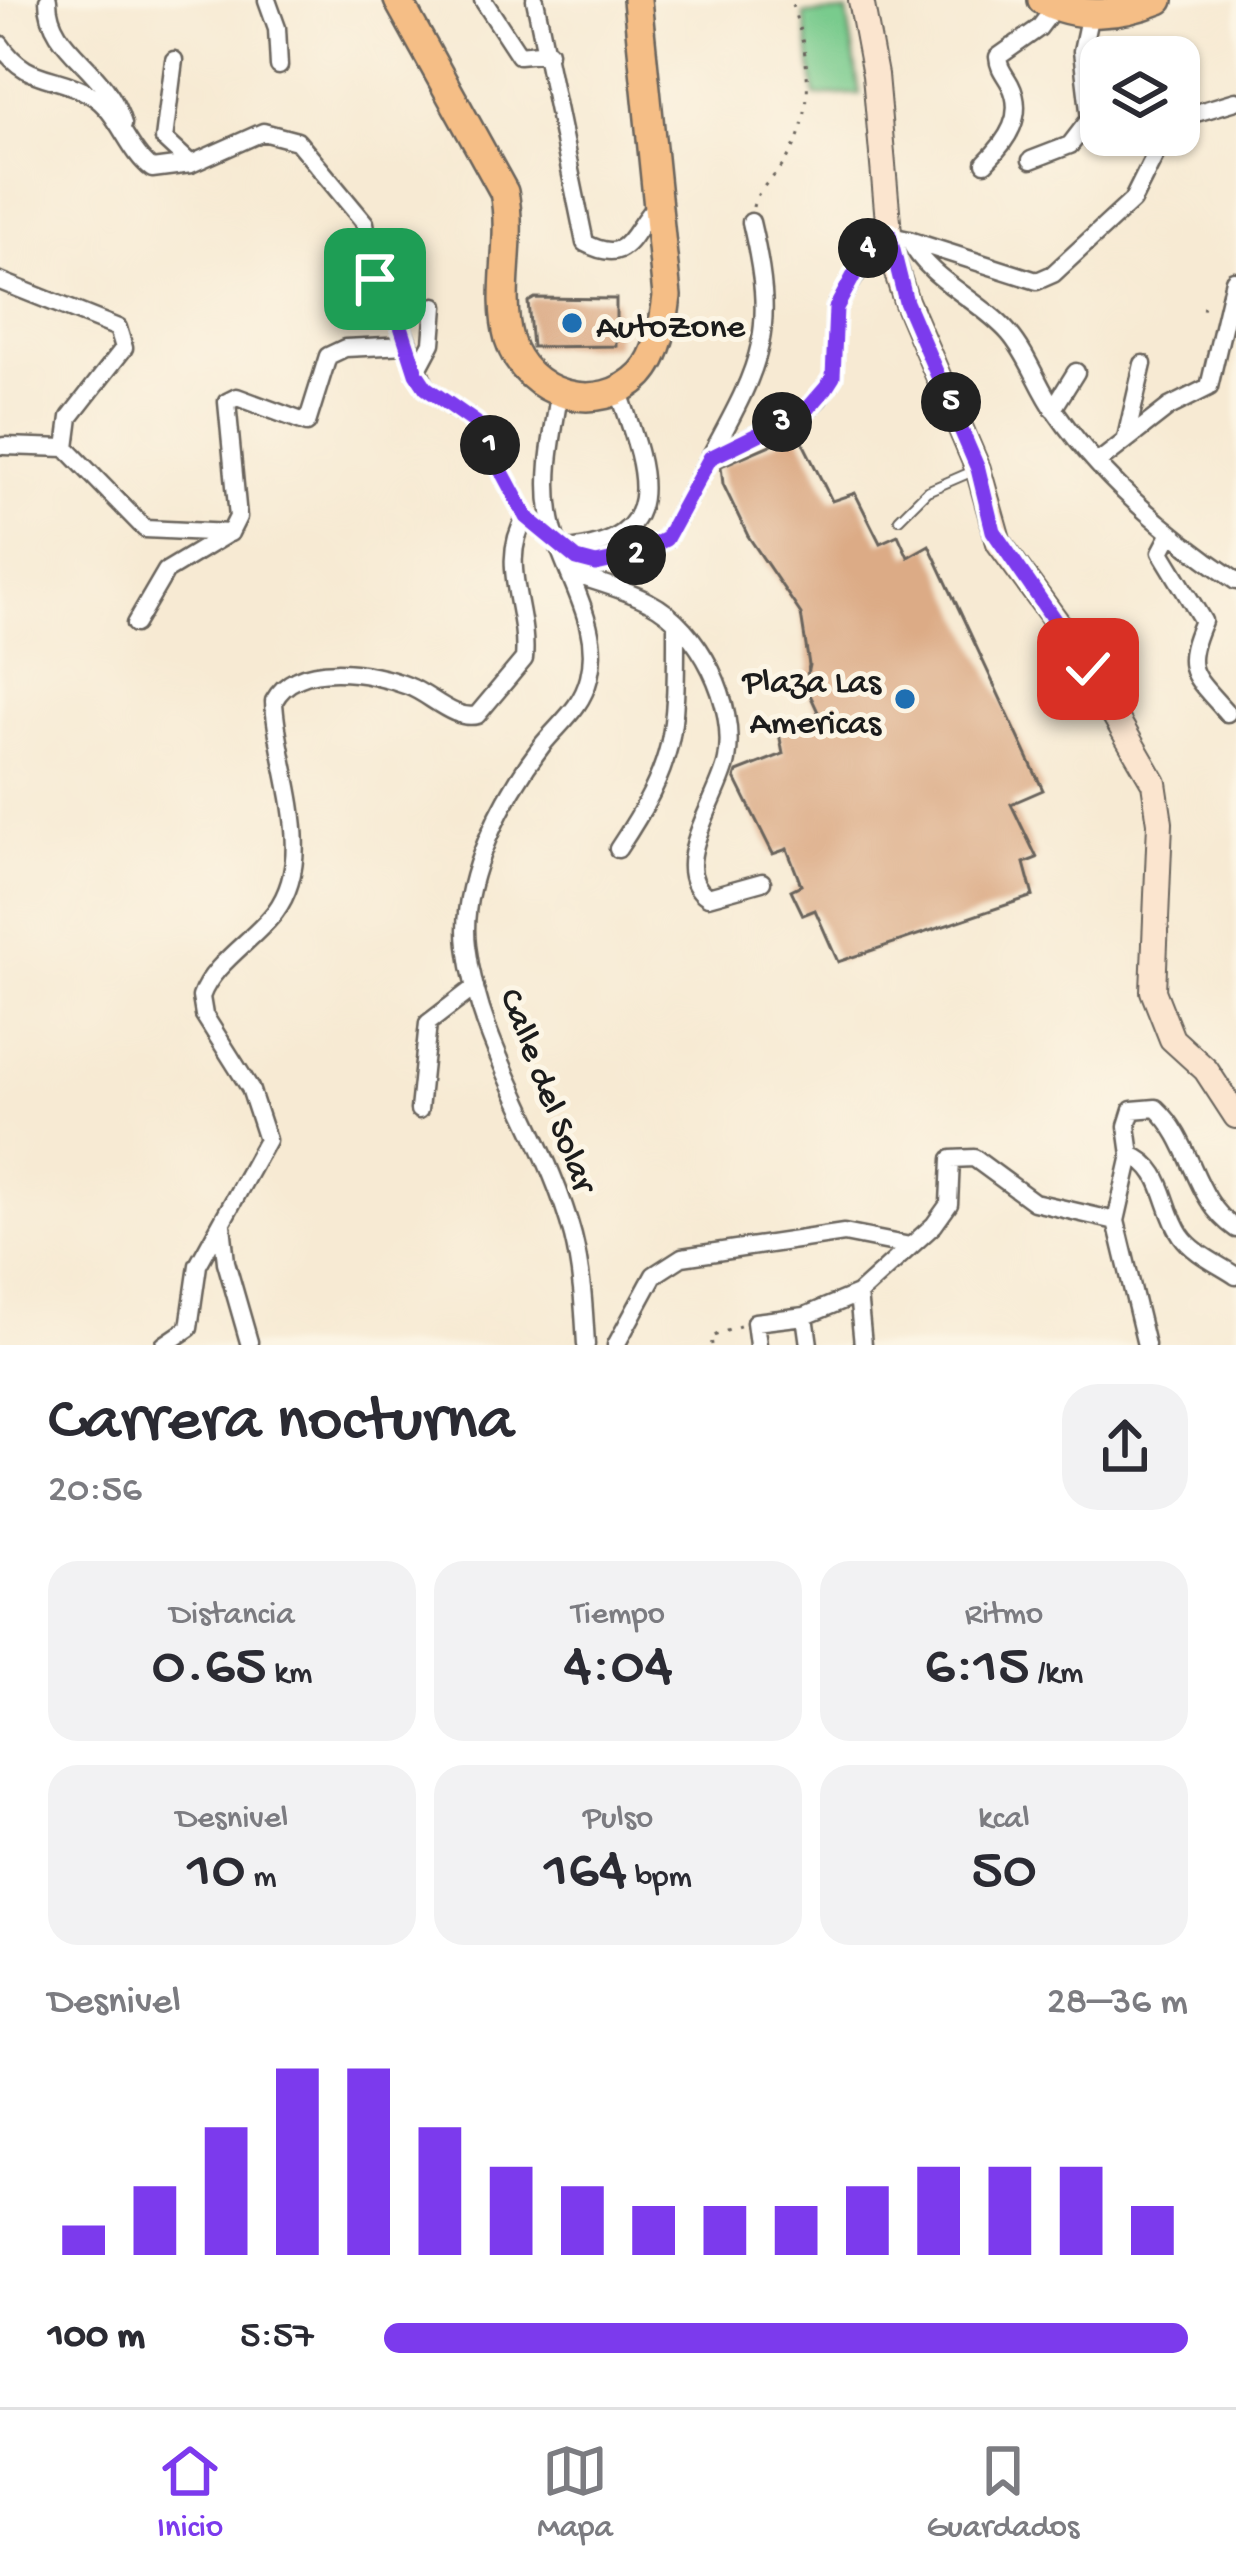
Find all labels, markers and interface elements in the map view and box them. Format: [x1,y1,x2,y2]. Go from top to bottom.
map controls [1080,36,1200,156]
button: layers [1080,36,1200,156]
pin: 4 [838,218,898,278]
pin [324,228,426,330]
text: 4 [860,229,876,267]
icon: arrive [342,246,408,312]
place label: AutoZone [596,308,746,351]
marker: AutoZone [559,310,585,336]
pin: 5 [921,372,981,432]
text: 5 [942,383,960,421]
pin: 3 [752,392,812,452]
text: 3 [773,403,791,441]
pin: 1 [460,415,520,475]
text: 1 [483,426,497,464]
pin: 2 [606,525,666,585]
text: 2 [628,536,644,574]
pin [1037,618,1139,720]
icon: check [1055,636,1121,702]
place label: Plaza Las Americas [741,663,883,747]
marker: Plaza Las Americas [892,686,918,712]
street label: Calle del Solar [486,983,605,1202]
button: share [1062,1384,1188,1510]
text: Carrera nocturna [48,1385,514,1463]
text: 20:56 [48,1469,142,1515]
text: Distancia [170,1597,294,1635]
text: Tiempo [571,1597,665,1635]
text: Ritmo [965,1597,1043,1635]
text: 0.65 [152,1635,266,1705]
text: 4:04 [563,1635,673,1705]
text: 6:15 [925,1635,1030,1705]
text: km [266,1656,312,1694]
text: /km [1030,1656,1083,1694]
text: Desnivel [176,1801,288,1839]
text: Pulso [583,1801,653,1839]
text: kcal [978,1801,1030,1839]
text: 10 [187,1839,246,1909]
text: 164 [544,1839,627,1909]
text: 50 [971,1839,1037,1909]
text: m [246,1860,277,1898]
text: bpm [627,1860,692,1898]
text: Desnivel [48,1981,181,2027]
text: 28–36 m [1047,1981,1188,2027]
text: 100 m [48,2315,145,2361]
text: 5:57 [240,2315,314,2361]
tab: Inicio [157,2438,223,2548]
tab: Mapa [537,2438,613,2548]
tab: Guardados [927,2438,1079,2548]

